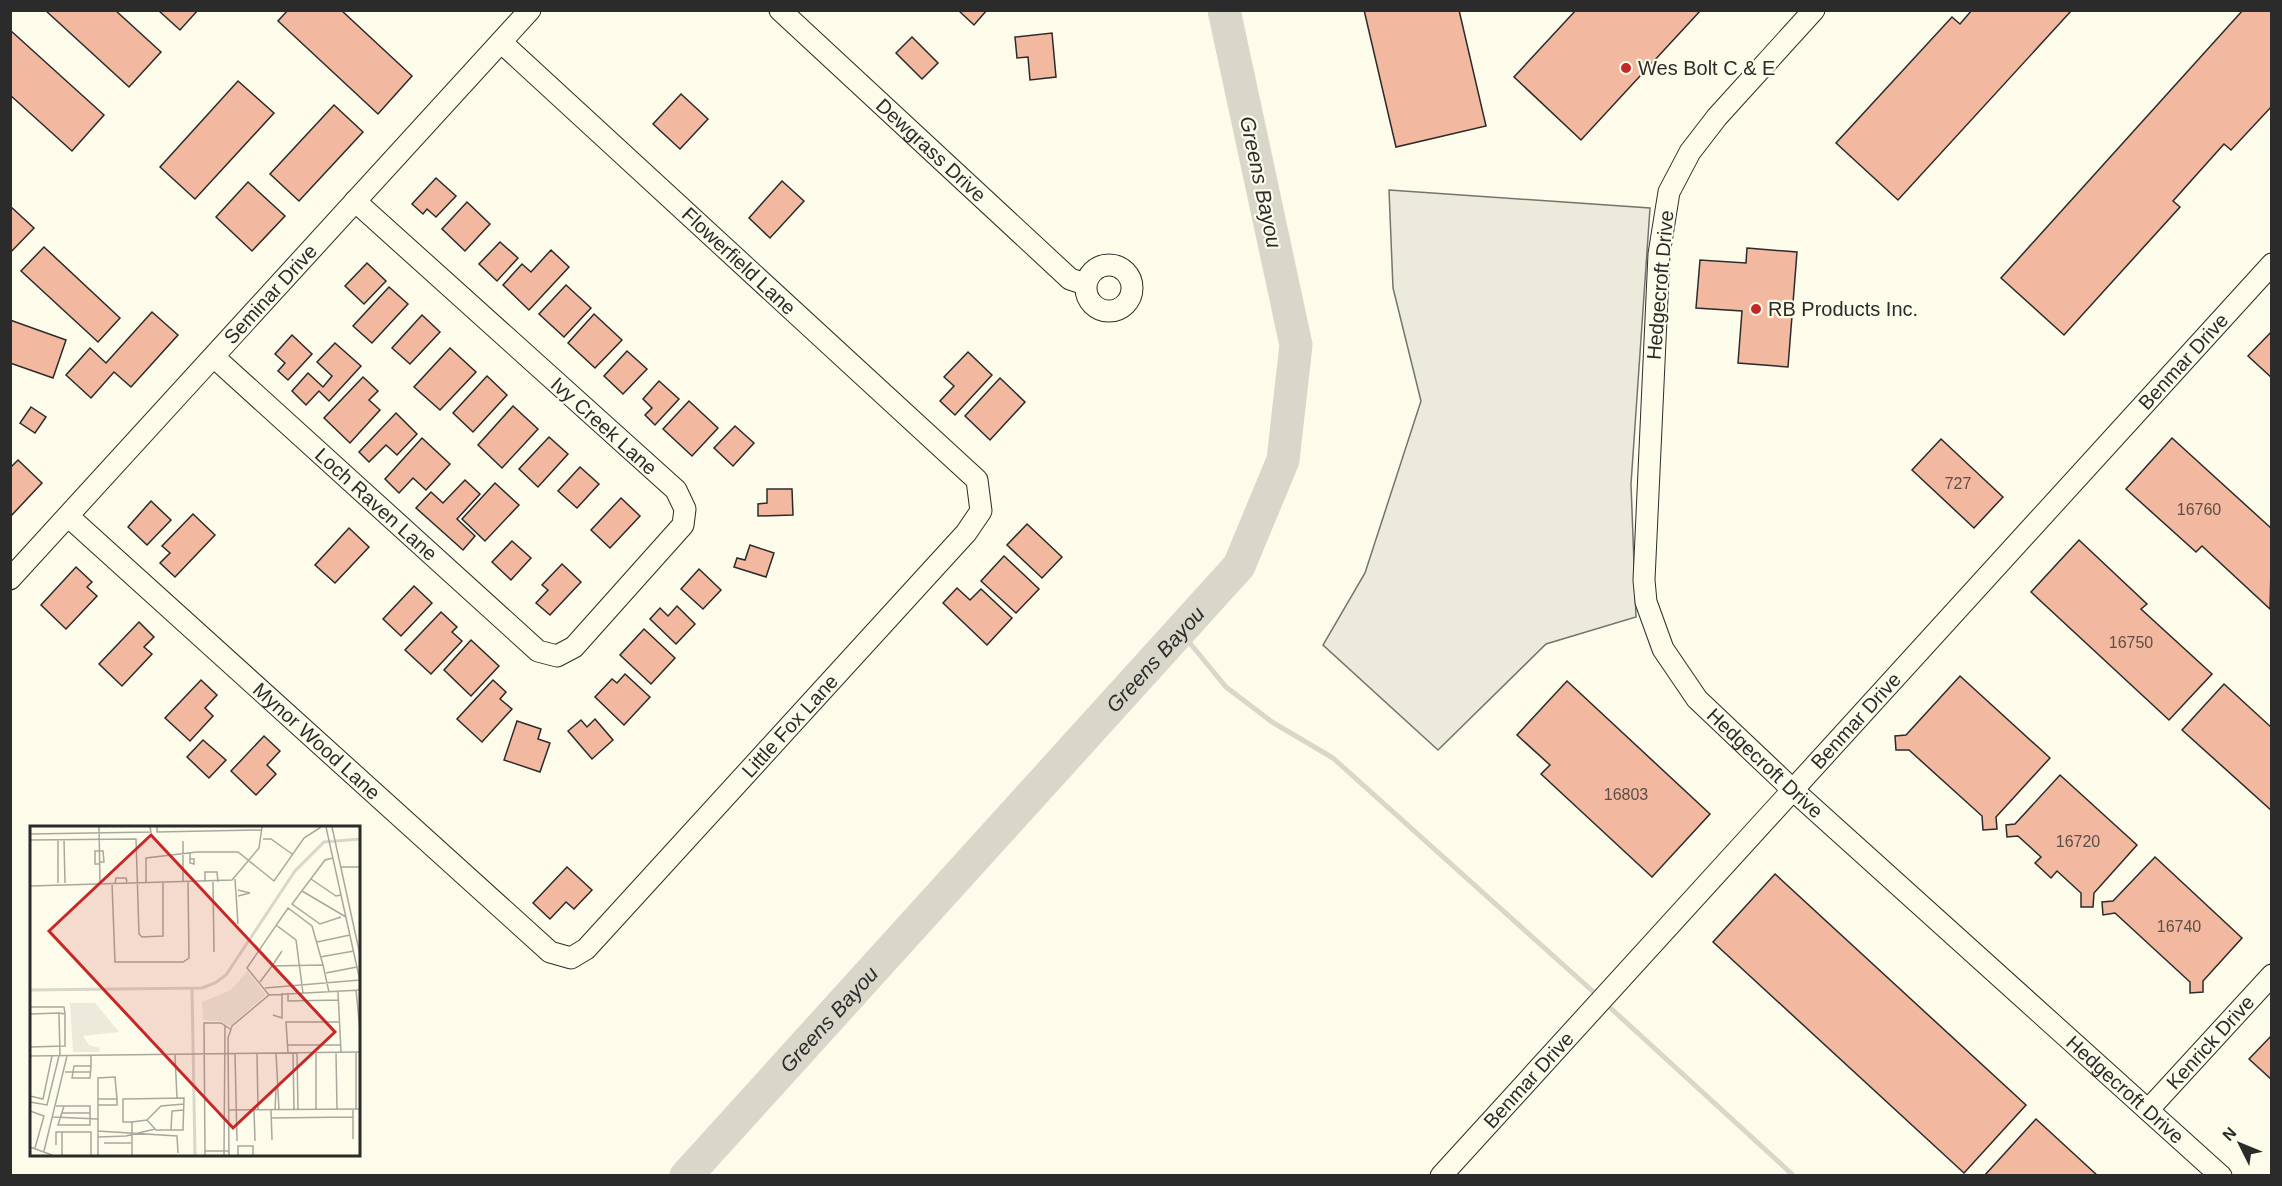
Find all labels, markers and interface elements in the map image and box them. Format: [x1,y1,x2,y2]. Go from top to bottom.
place label: Wes Bolt C & E [1638,57,1775,79]
marker: Wes Bolt C & E [1619,61,1633,75]
street label: Dewgrass Drive [872,94,990,206]
water label: Greens Bayou [1236,114,1286,250]
street label: Flowerfield Lane [678,203,800,319]
street label: Hedgecroft Drive [1643,209,1677,361]
street label: Seminar Drive [220,240,321,348]
place label: RB Products Inc. [1768,298,1918,320]
marker: RB Products Inc. [1749,302,1763,316]
street label: Benmar Drive [2134,309,2233,414]
street label: Ivy Creek Lane [547,373,661,479]
street label: Loch Raven Lane [311,443,442,565]
house number: 727 [1945,475,1971,492]
house number: 16760 [2177,501,2221,518]
water label: Greens Bayou [1101,601,1209,716]
house number: 16750 [2109,634,2153,651]
street label: Benmar Drive [1807,668,1905,773]
street label: Little Fox Lane [737,670,842,782]
street label: Mynor Wood Lane [249,678,385,804]
street label: Hedgecroft Drive [1703,704,1827,822]
house number: 16803 [1604,786,1648,803]
inset map [30,826,360,1156]
house number: 16720 [2056,833,2100,850]
house number: 16740 [2157,918,2201,935]
water label: Greens Bayou [775,961,882,1076]
street label: Kenrick Drive [2162,991,2259,1093]
street label: Benmar Drive [1479,1027,1578,1133]
street label: Hedgecroft Drive [2062,1031,2188,1148]
north arrow [2210,1114,2270,1174]
text: N [2219,1124,2240,1144]

